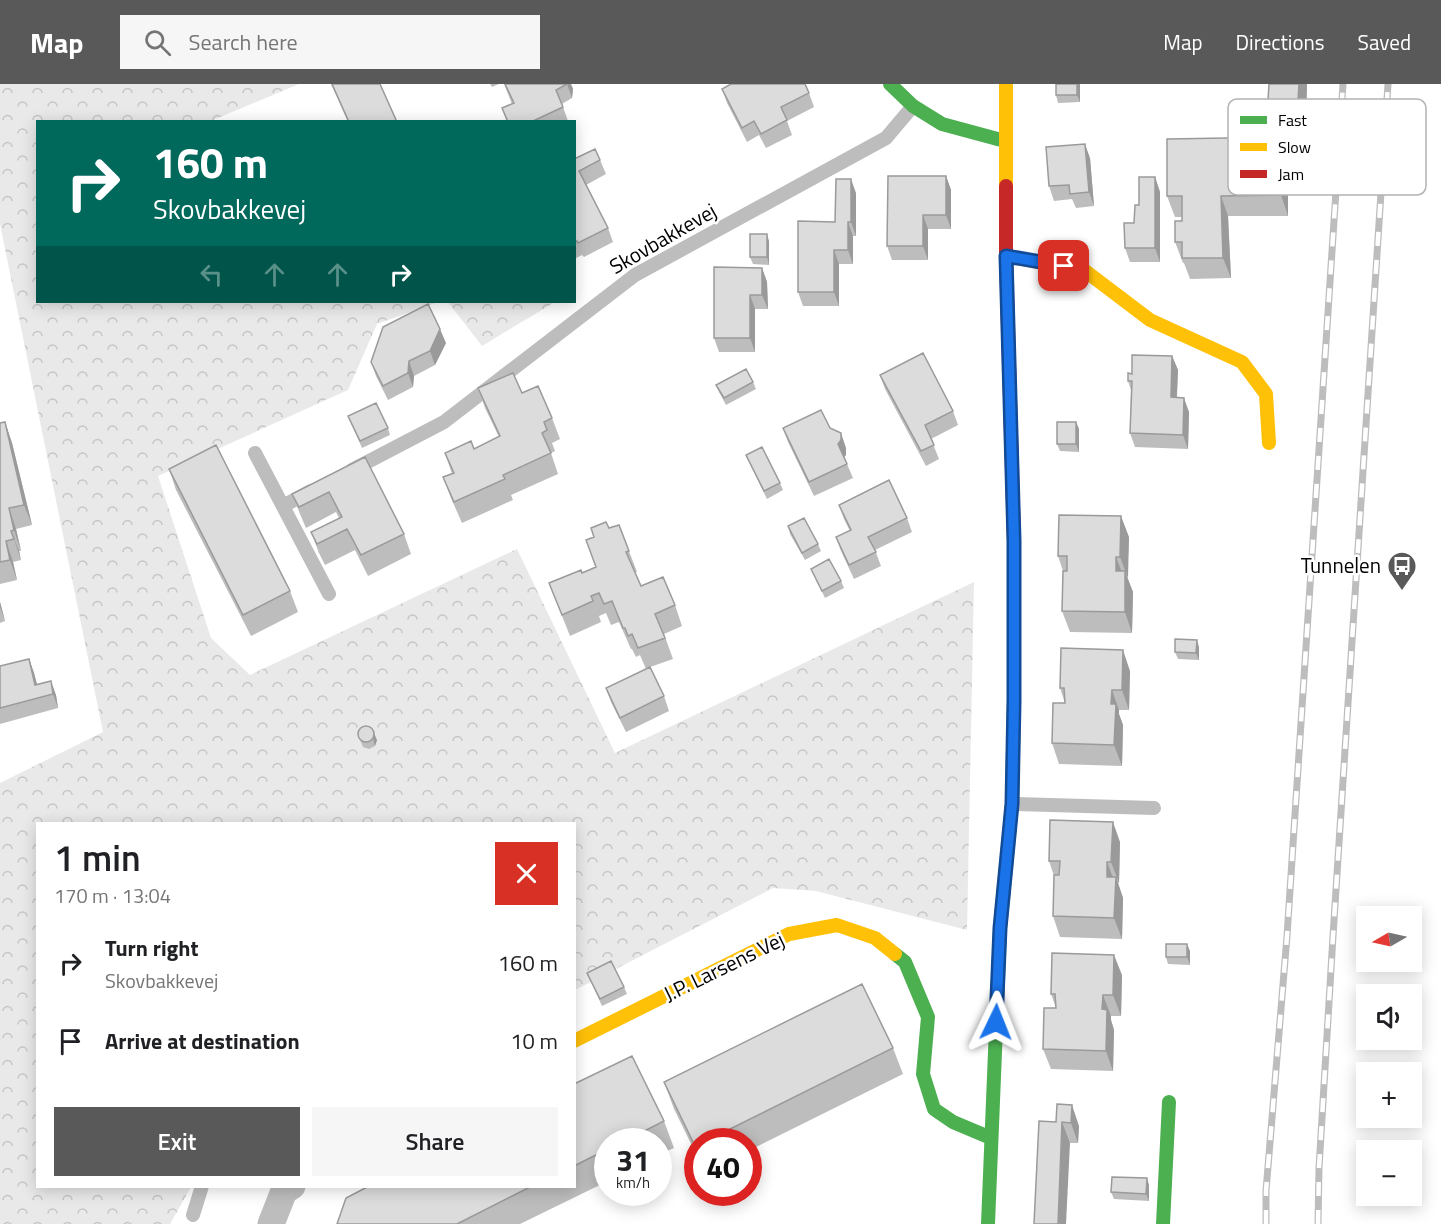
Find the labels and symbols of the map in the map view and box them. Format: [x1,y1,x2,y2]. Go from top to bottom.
legend [1228,99,1426,195]
text: Fast [1278,108,1307,132]
text: Slow [1278,135,1311,159]
text: Jam [1278,162,1304,186]
street label: Skovbakkevej [603,194,722,282]
pin [1038,240,1089,291]
place label: Tunnelen [1301,549,1381,581]
bus stop icon: Tunnelen [1386,550,1418,592]
north arrow [1356,906,1422,972]
street label: J.P. Larsens Vej [658,923,790,1009]
position arrow [964,990,1028,1054]
speed limit sign: 40 [684,1128,762,1206]

